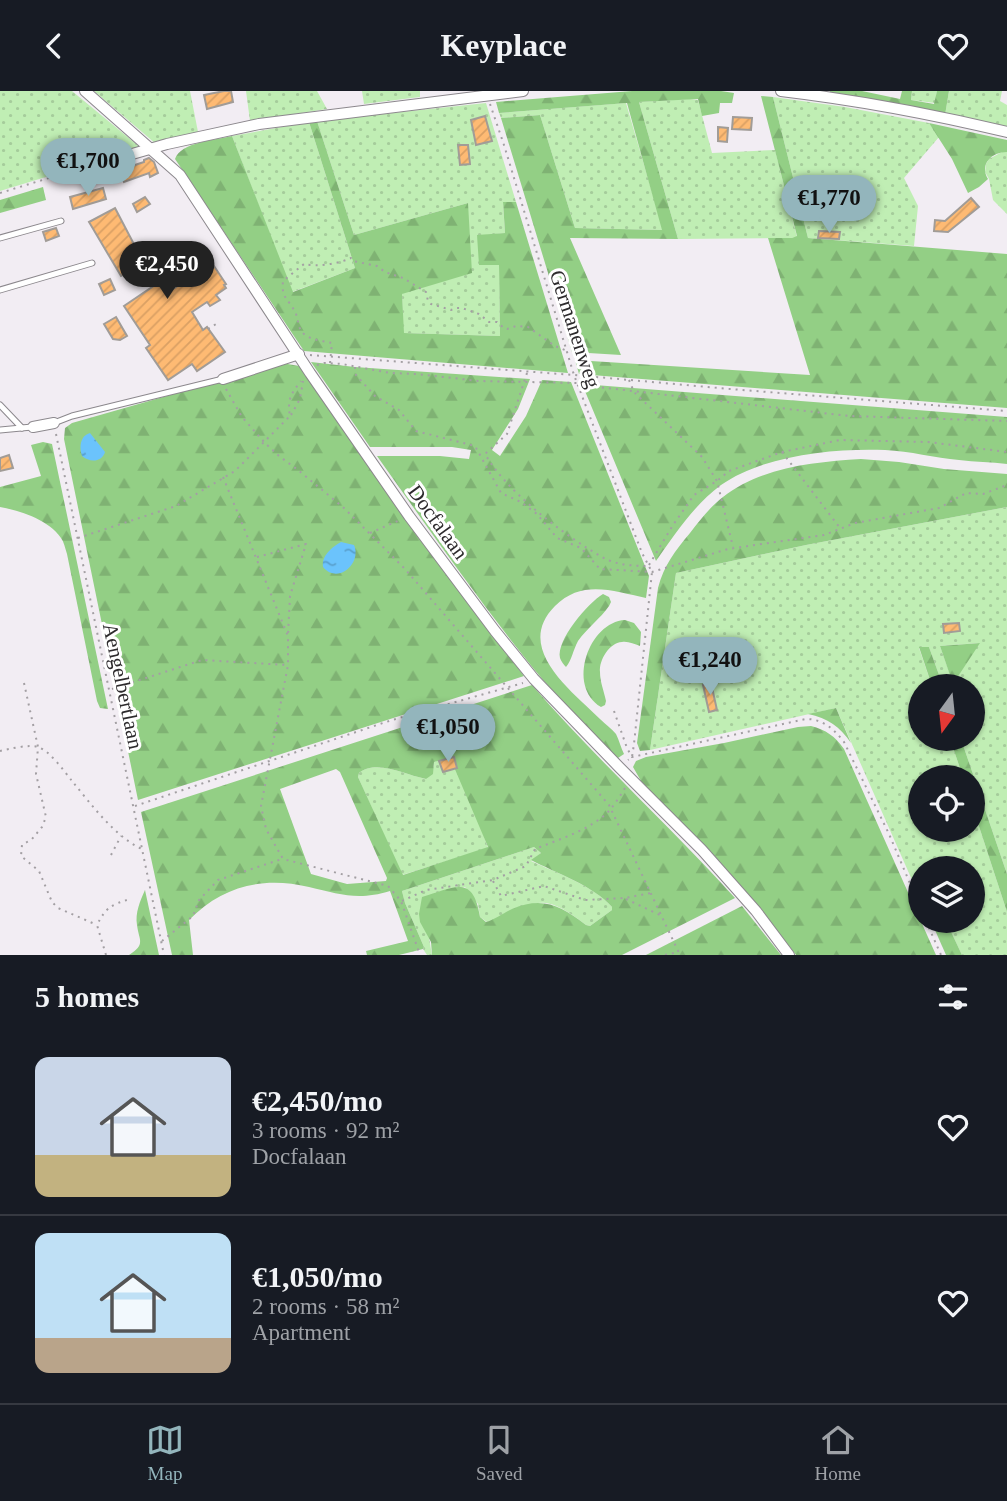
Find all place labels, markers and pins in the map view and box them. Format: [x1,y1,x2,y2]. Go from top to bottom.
pin: €1,700 [31,139,145,198]
pin: €1,770 [772,176,886,235]
pin: €2,450 [110,241,224,301]
pin: €1,240 [653,637,767,697]
pin: €1,050 [391,705,505,764]

